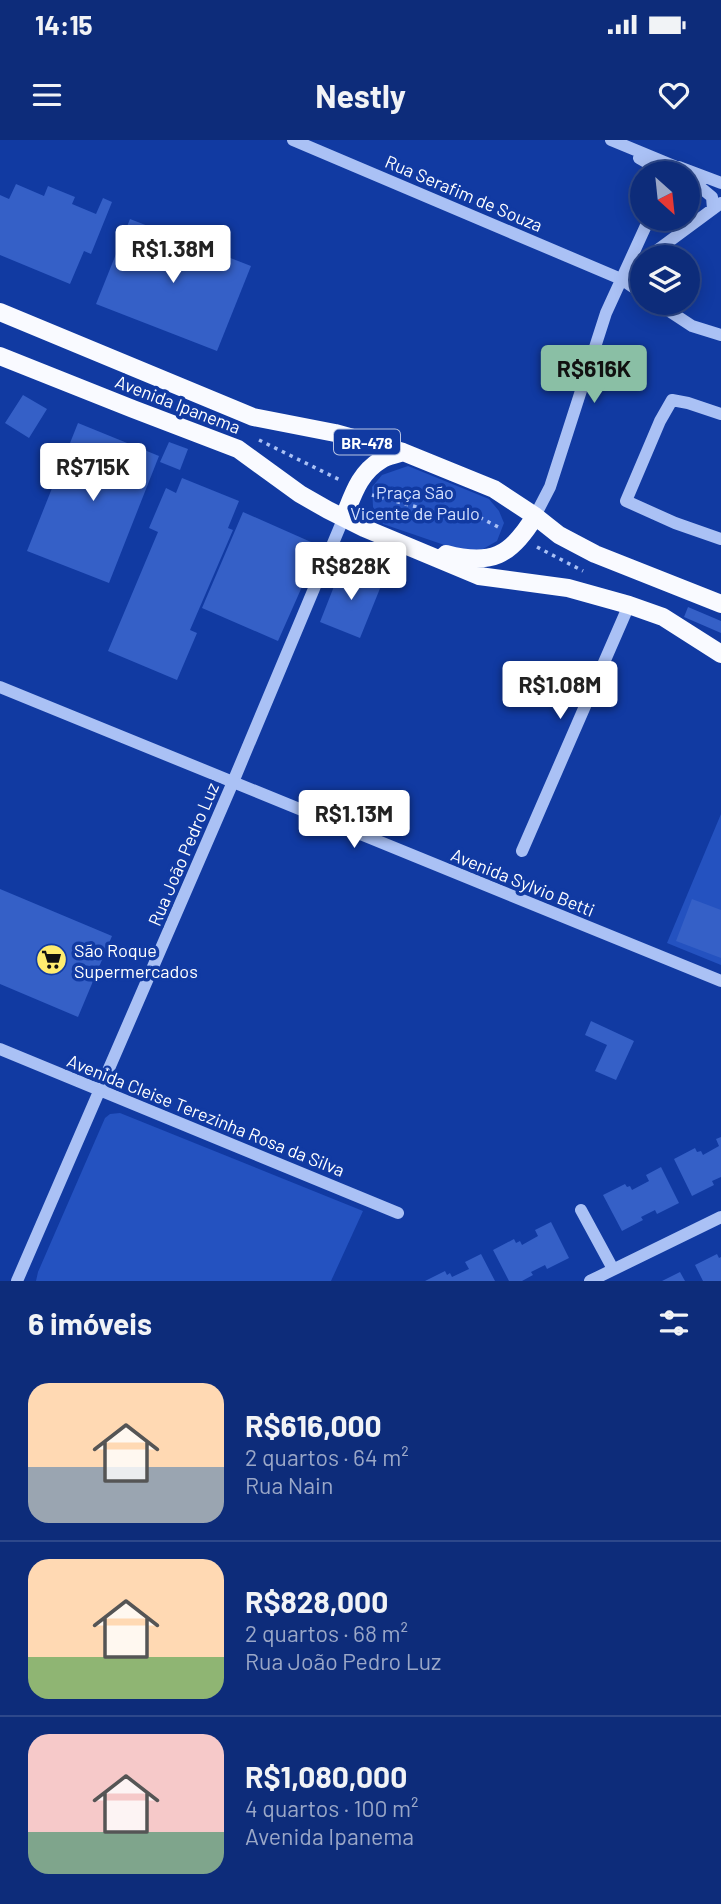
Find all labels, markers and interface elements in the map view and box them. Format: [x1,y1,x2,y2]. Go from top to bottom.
text: 14:15 [35,9,93,40]
icon: menu [28,76,66,114]
text: Nestly [315,76,406,114]
icon: heart [655,76,693,114]
street label: Rua Serafim de Souza [382,150,546,236]
north arrow [630,161,700,231]
map controls [630,161,700,315]
pin: R$1.38M [108,226,238,285]
text: R$1.38M [132,234,214,262]
button: layers [630,245,700,315]
pin: R$616K [537,345,651,405]
text: R$616K [557,354,631,382]
street label: Avenida Ipanema [112,370,244,438]
road number: BR-478 [334,430,400,454]
pin: R$715K [36,444,150,503]
text: R$715K [56,452,130,480]
park label: Praça São Vicente de Paulo [350,481,480,524]
pin: R$828K [294,542,408,602]
text: R$828K [311,551,391,579]
pin: R$1.08M [495,662,625,721]
text: R$1.08M [518,670,602,698]
street label: Rua João Pedro Luz [143,779,223,929]
pin: R$1.13M [289,790,419,850]
text: R$1.13M [315,799,393,827]
street label: Avenida Sylvio Betti [448,843,598,921]
place label: São Roque Supermercados [74,939,198,982]
supermarket icon: São Roque Supermercados [34,943,68,977]
street label: Avenida Cleise Terezinha Rosa da Silva [64,1049,348,1181]
icon: filters [655,1304,693,1342]
text: 6 imóveis [28,1305,152,1341]
text: R$616,000 [245,1407,382,1443]
icon: home [84,1411,168,1495]
text: 2 quartos · 64 m² [245,1443,409,1471]
text: Rua Nain [245,1471,333,1499]
text: R$828,000 [245,1583,388,1619]
icon: home [84,1587,168,1671]
text: 2 quartos · 68 m² [245,1619,408,1647]
text: Rua João Pedro Luz [245,1647,441,1675]
text: R$1,080,000 [245,1758,407,1794]
icon: home [84,1762,168,1846]
text: 4 quartos · 100 m² [245,1794,419,1822]
text: Avenida Ipanema [245,1822,414,1850]

